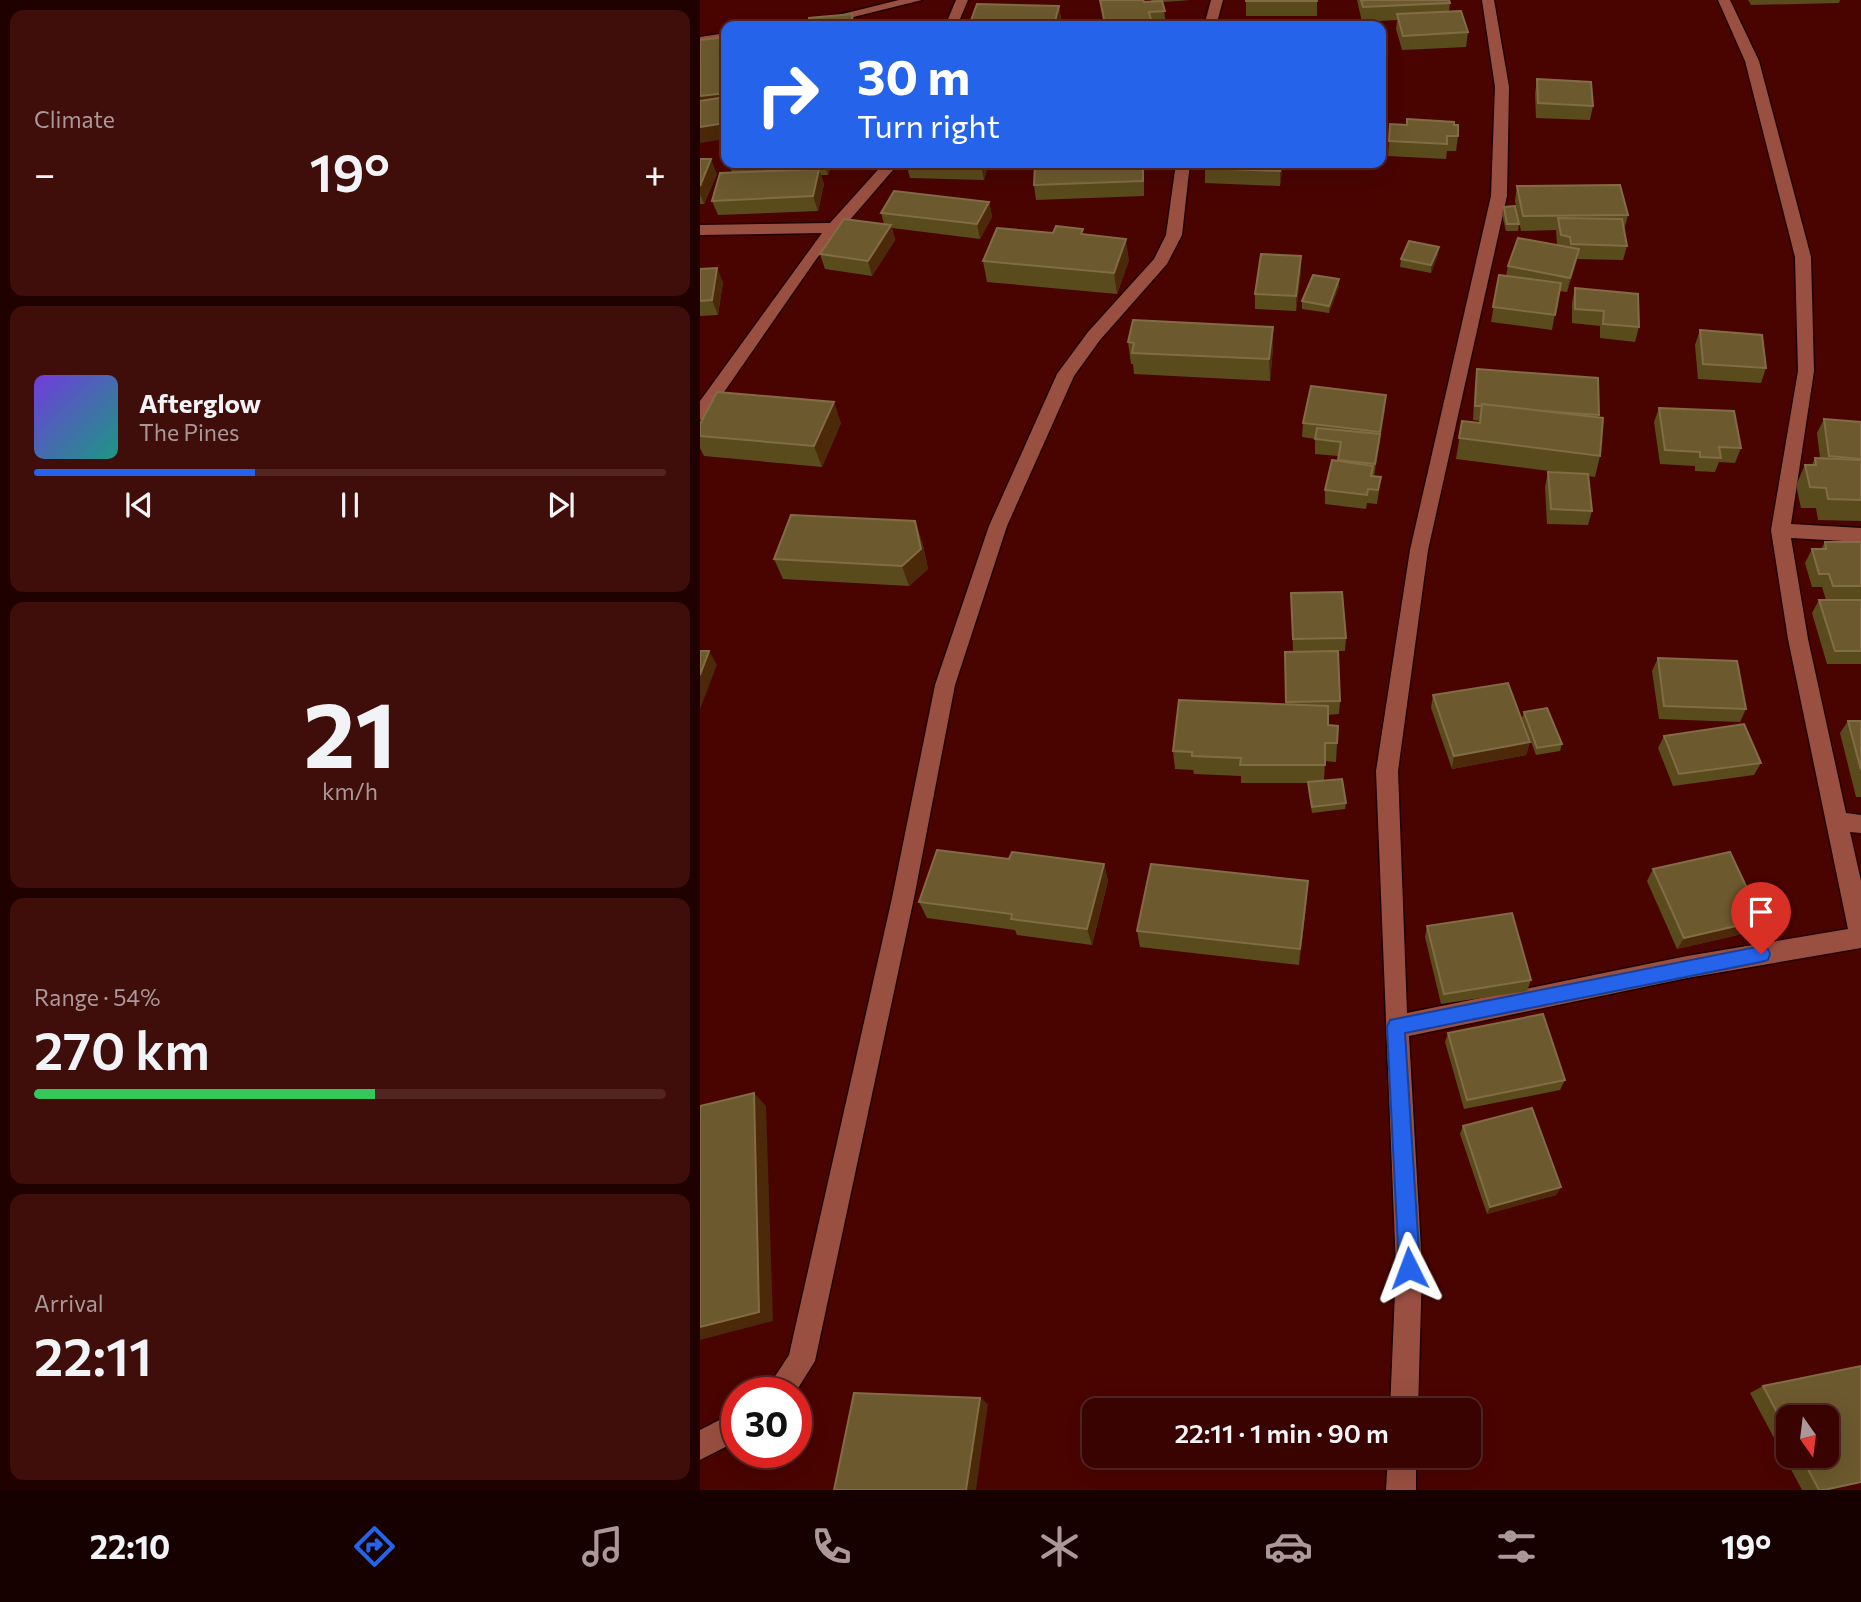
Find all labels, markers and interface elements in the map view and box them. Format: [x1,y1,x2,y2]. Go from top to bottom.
text: 30 m [857,45,970,105]
icon: right [742,49,833,140]
text: Climate [34,105,115,133]
text: Turn right [857,105,1000,145]
text: 19° [309,139,390,203]
text: − [34,149,56,196]
text: + [644,149,666,196]
text: Afterglow [139,387,261,418]
text: The Pines [139,418,240,446]
icon: previous [120,486,158,524]
icon: pause [331,486,369,524]
icon: next [542,486,580,524]
text: 21 [304,675,396,787]
text: km/h [322,777,378,805]
pin [1731,882,1791,954]
icon: arrive [1742,893,1780,931]
text: Range · 54% [34,983,160,1011]
text: 270 km [34,1017,210,1081]
position arrow [1372,1231,1446,1305]
text: Arrival [34,1289,104,1317]
text: 22:11 [34,1323,152,1387]
speed limit sign: 30 [721,1377,812,1468]
north arrow [1776,1405,1839,1468]
map controls [1776,1405,1839,1468]
text: 22:11 · 1 min · 90 m [1174,1417,1389,1448]
icon: directions [350,1522,399,1571]
icon: music [578,1522,627,1571]
icon: phone [807,1522,856,1571]
icon: climate [1035,1522,1084,1571]
icon: car [1264,1522,1313,1571]
icon: filters [1492,1522,1541,1571]
text: 22:10 [90,1526,170,1566]
text: 19° [1721,1526,1771,1566]

